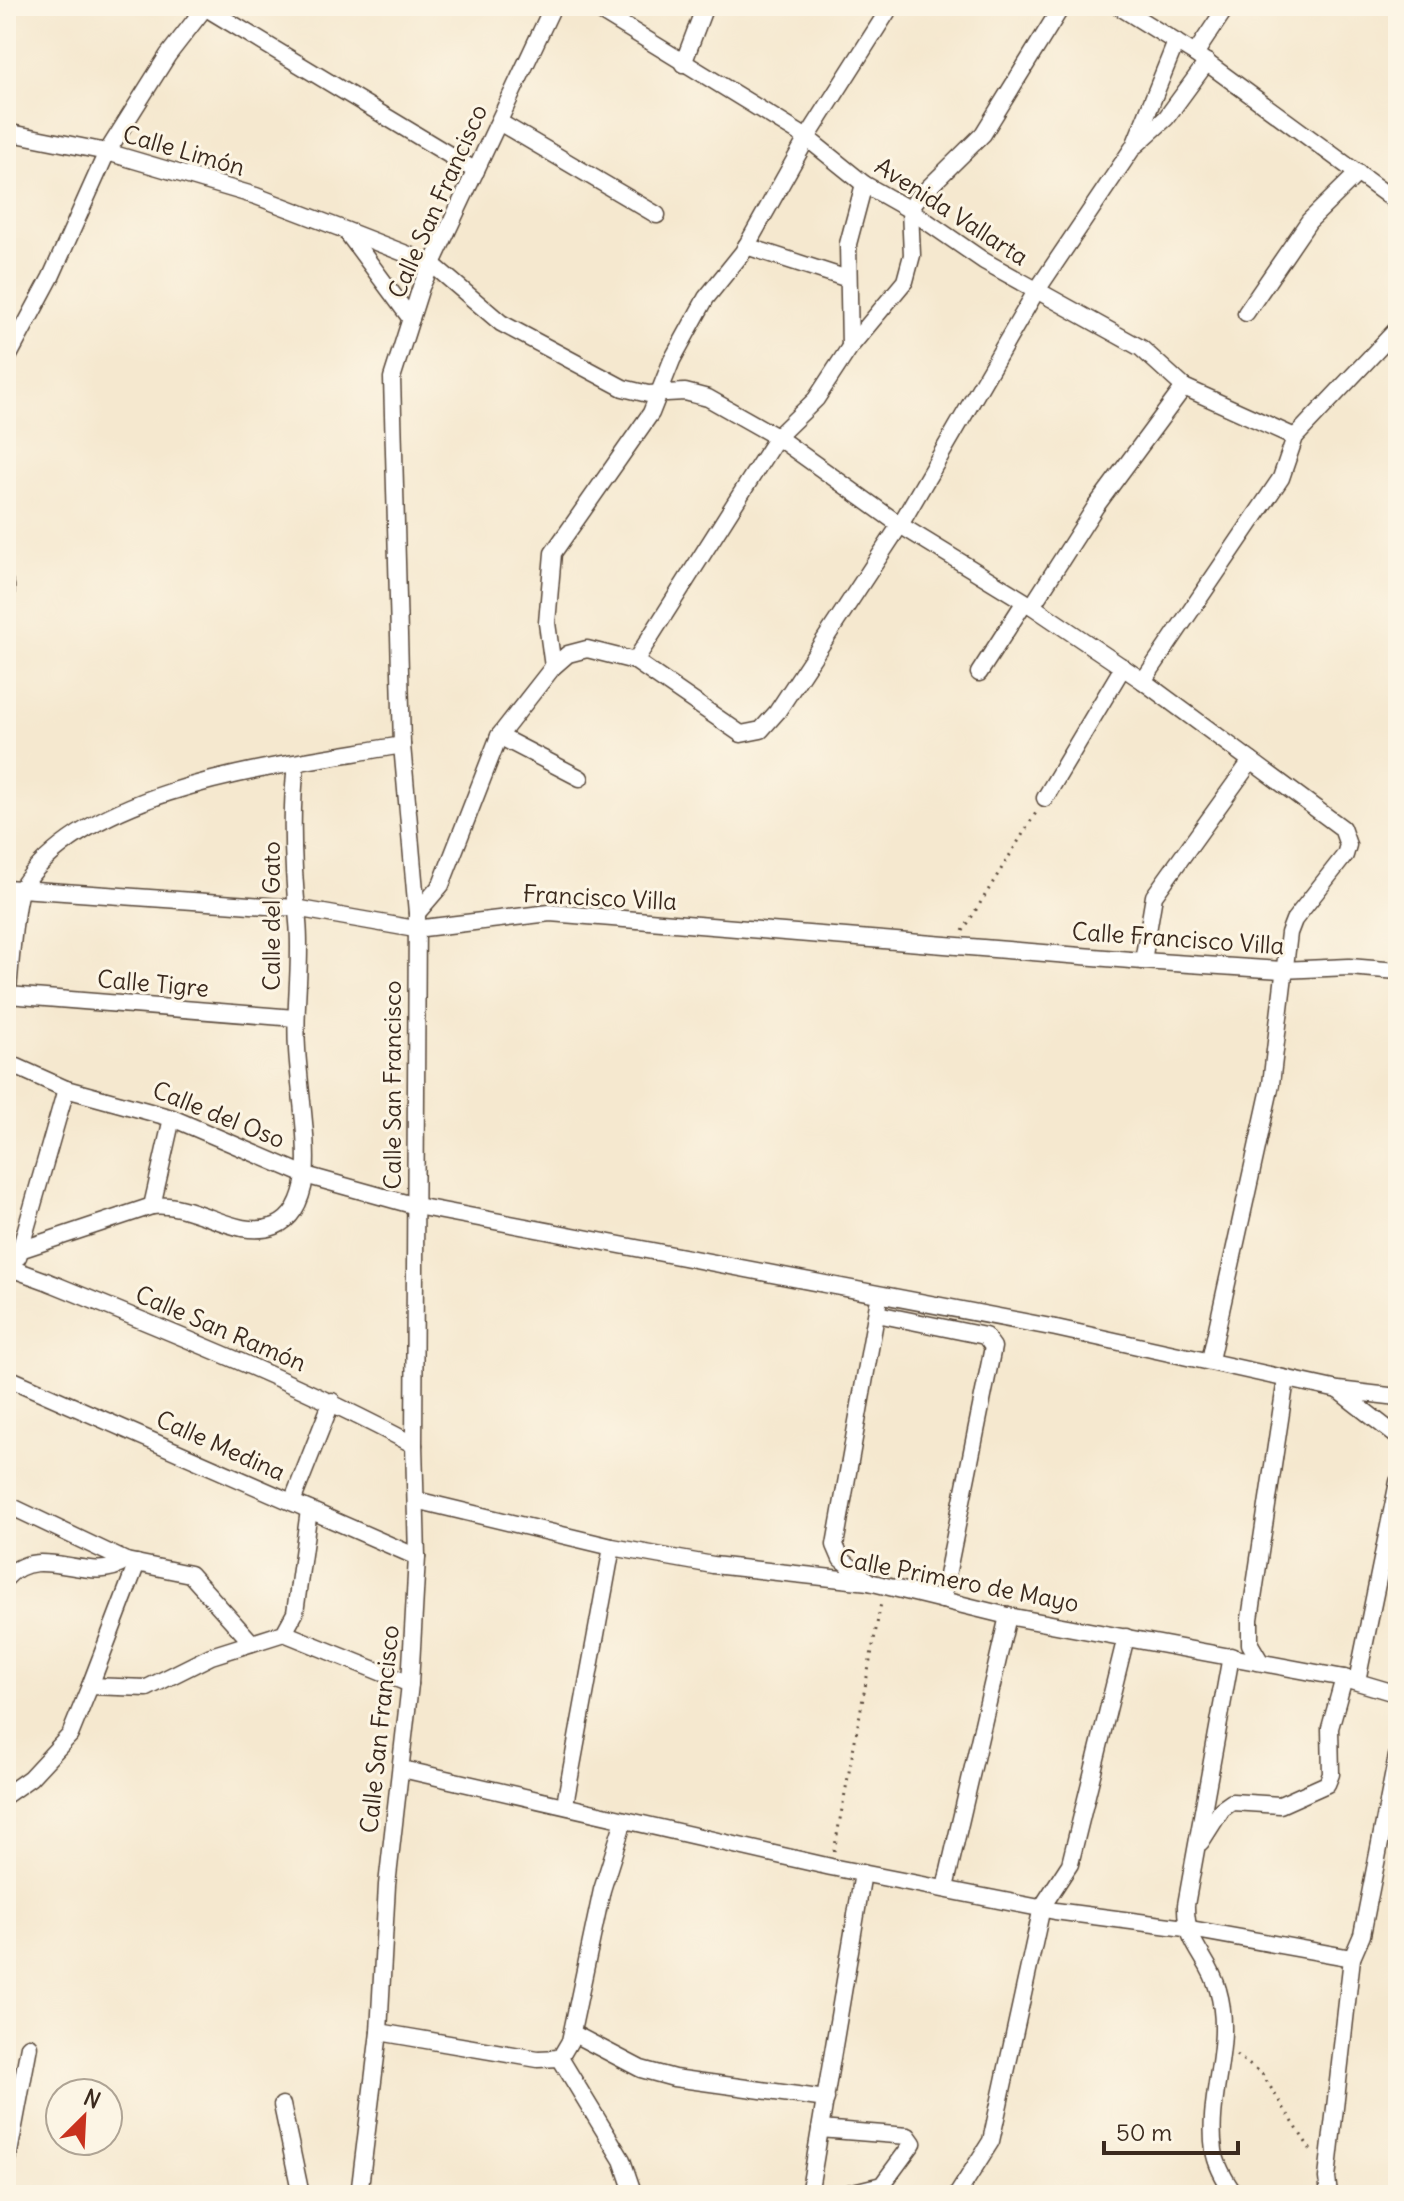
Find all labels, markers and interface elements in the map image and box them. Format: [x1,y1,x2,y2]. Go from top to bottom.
street label: Calle San Francisco [381,99,493,303]
street label: Calle Limón [120,118,249,182]
street label: Avenida Vallarta [870,150,1034,272]
street label: Calle del Gato [256,841,286,991]
street label: Francisco Villa [522,878,678,916]
street label: Calle Francisco Villa [1071,916,1285,960]
street label: Calle Tigre [96,963,210,1003]
street label: Calle San Francisco [377,980,407,1190]
street label: Calle del Oso [149,1074,289,1154]
street label: Calle San Ramón [131,1279,311,1378]
street label: Calle Medina [152,1403,290,1487]
street label: Calle Primero de Mayo [837,1542,1081,1618]
street label: Calle San Francisco [353,1623,405,1835]
north arrow [44,2077,124,2157]
text: N [79,2083,105,2115]
scale bar [1104,2105,1238,2155]
text: 50 m [1116,2117,1172,2147]

